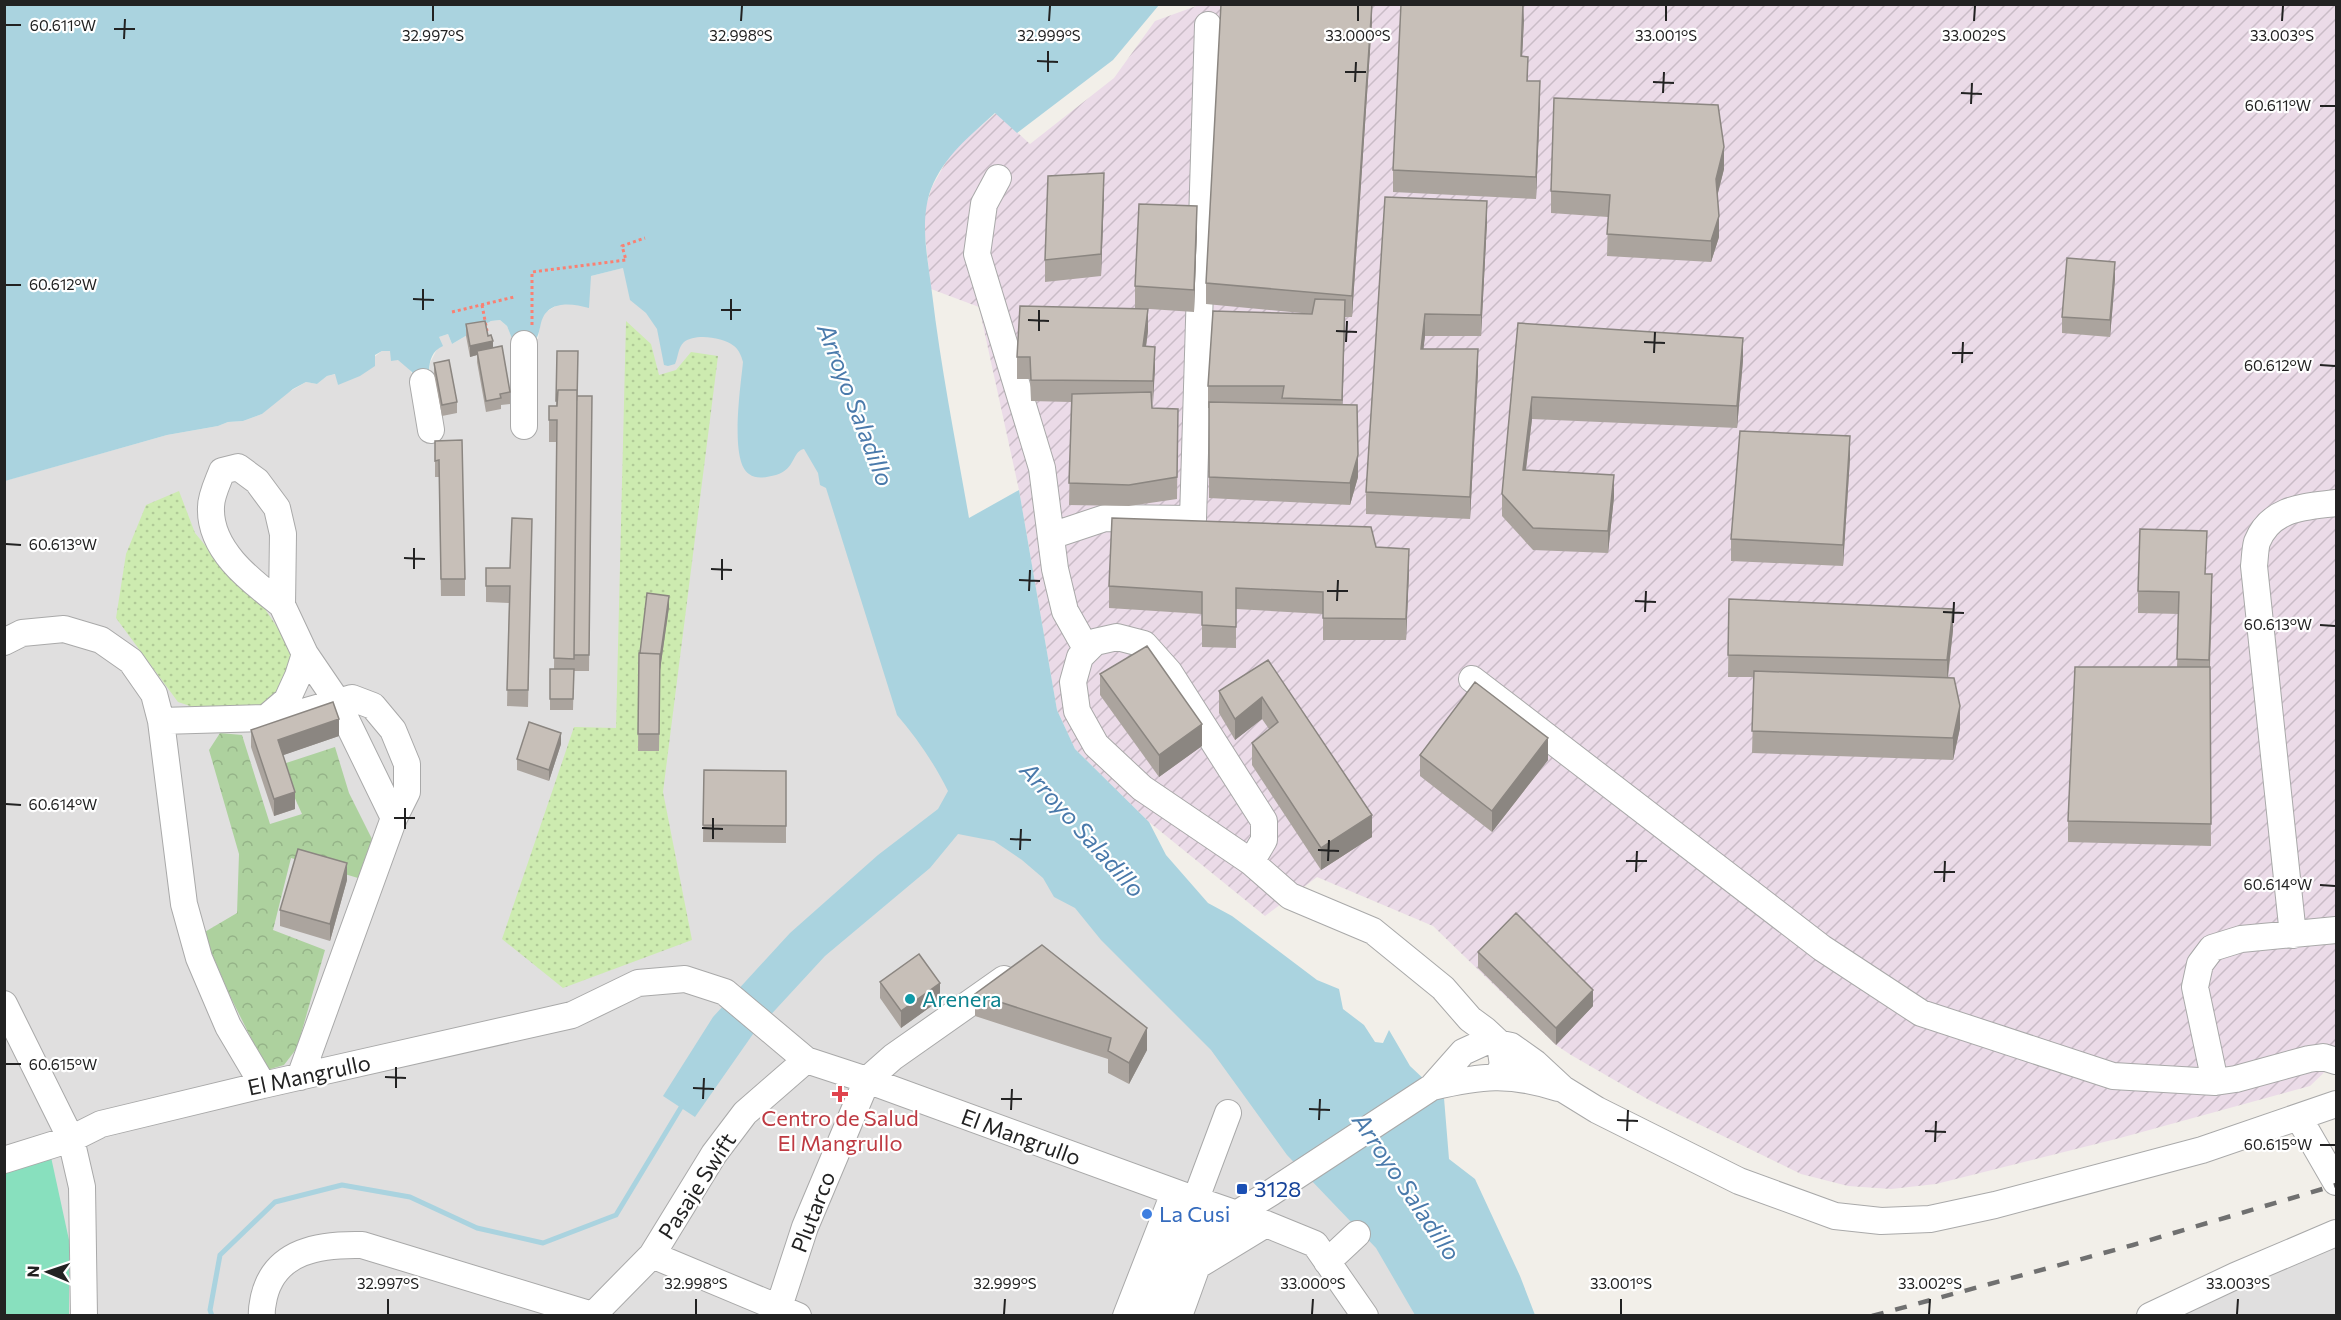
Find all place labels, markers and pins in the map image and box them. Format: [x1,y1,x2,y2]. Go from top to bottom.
place label: Arenera [922,985,1001,1012]
marker: Arenera [903,992,917,1006]
marker: Centro de Salud El Mangrullo [831,1085,849,1103]
place label: Centro de Salud El Mangrullo [761,1104,919,1156]
place label: 3128 [1254,1175,1301,1202]
marker: 3128 [1235,1182,1249,1196]
place label: La Cusi [1159,1200,1230,1227]
marker: La Cusi [1140,1207,1154,1221]

